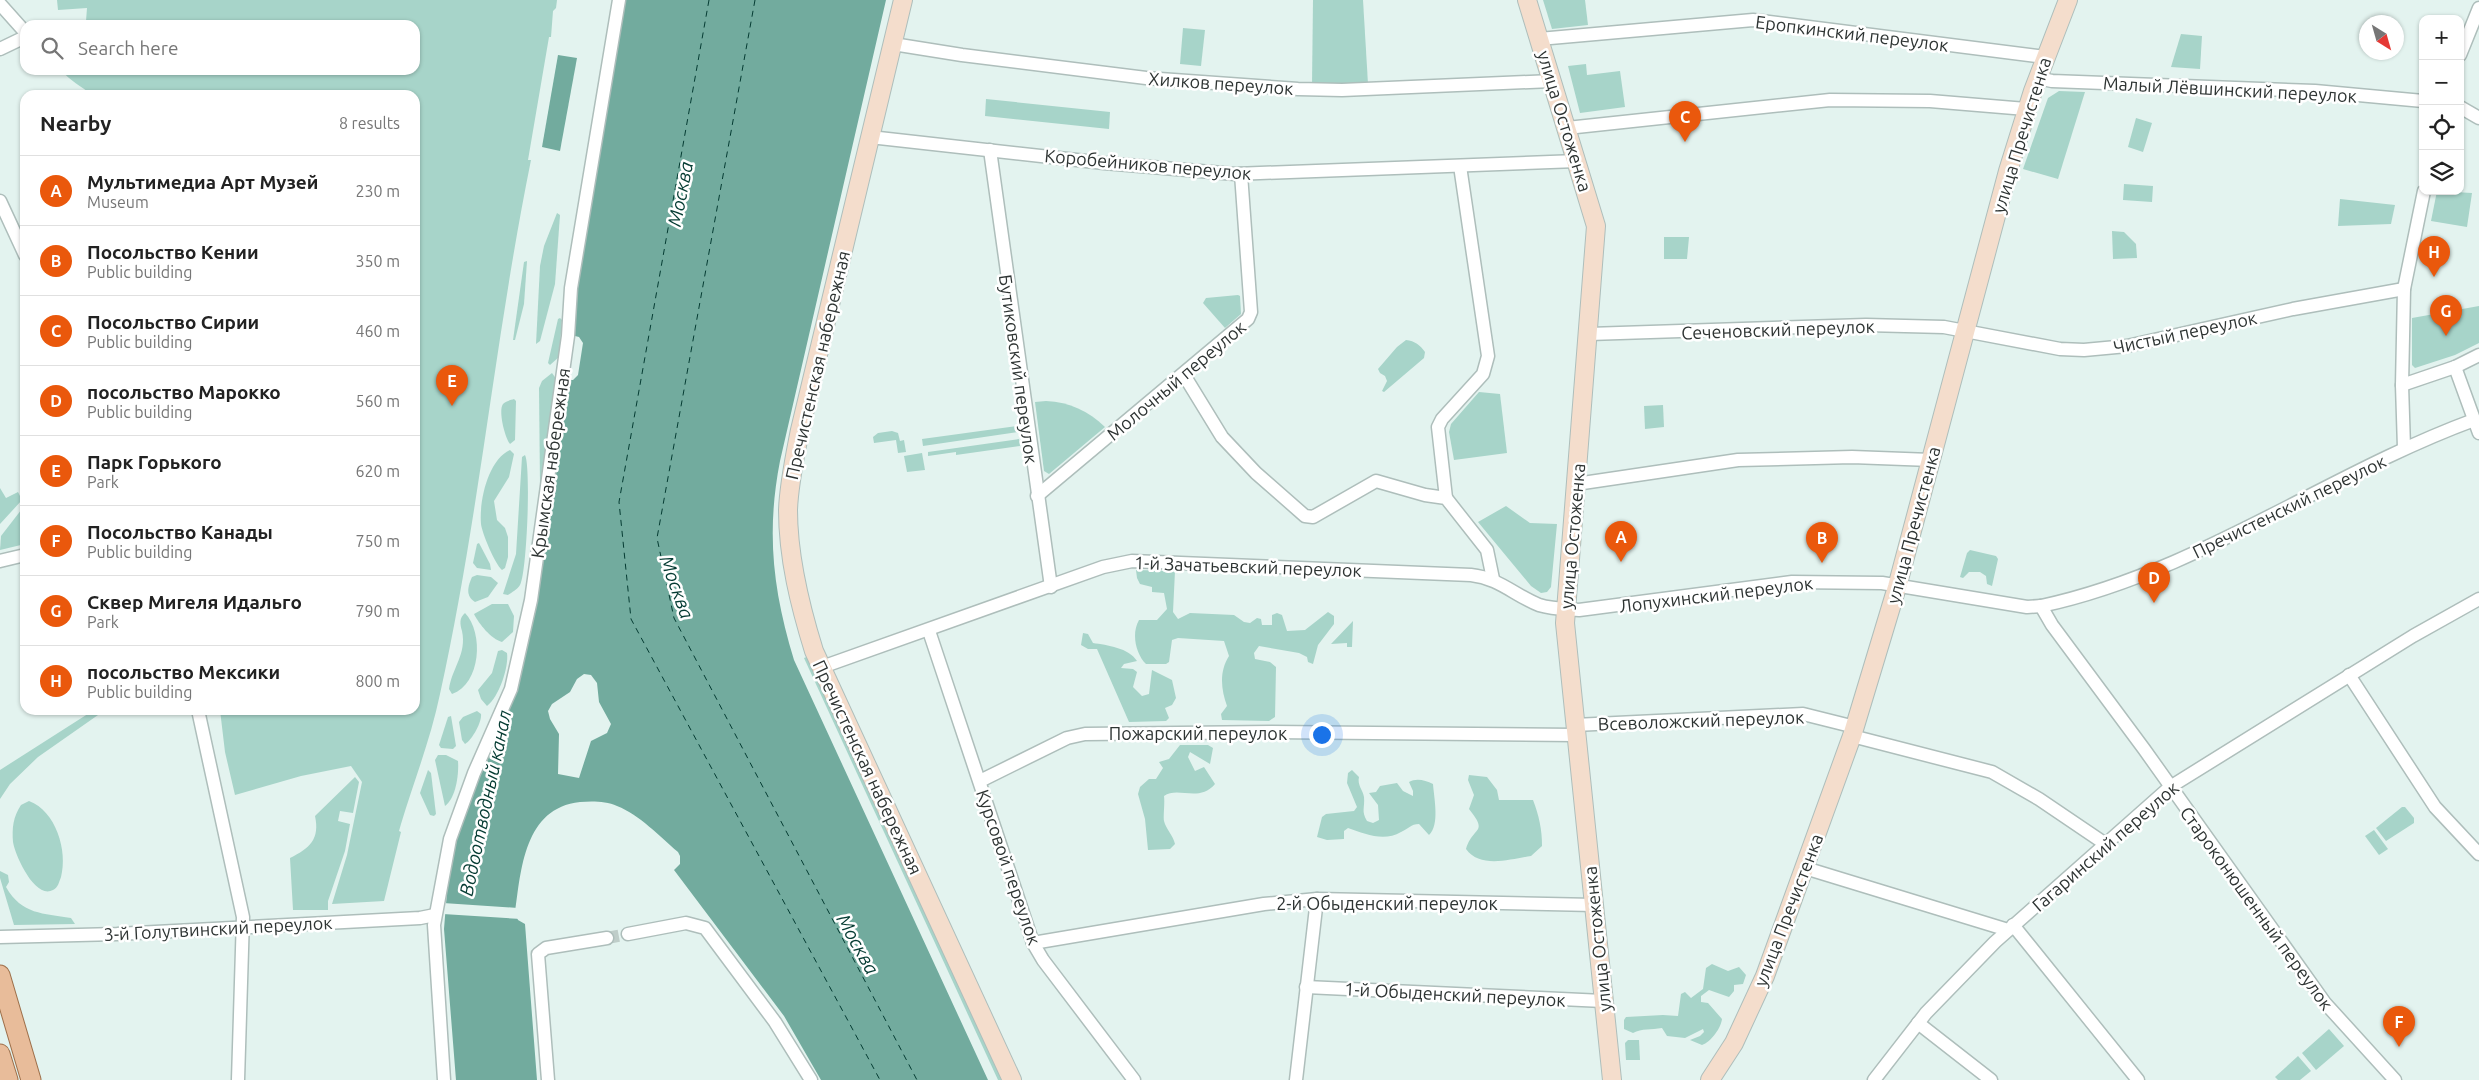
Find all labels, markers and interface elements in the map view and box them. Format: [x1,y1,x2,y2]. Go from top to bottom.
street label: Еропкинский переулок [1754,11,1950,55]
north arrow [2359,15,2404,60]
map controls [2419,15,2464,195]
button: + [2419,15,2464,60]
search box [20,20,420,75]
icon: search [38,34,66,62]
text: Search here [78,37,178,59]
street label: улица Остоженка [1534,48,1596,194]
street label: улица Пречистенка [1988,55,2054,215]
button: − [2419,60,2464,105]
street label: Хилков переулок [1148,68,1294,98]
street label: Малый Лёвшинский переулок [2103,72,2357,106]
pin: C [1669,101,1701,142]
button: locate [2419,105,2464,150]
text: Nearby [40,111,111,135]
text: 8 results [339,114,400,132]
street label: Коробейников переулок [1044,145,1252,183]
button: layers [2419,150,2464,195]
water label: Москва [663,160,697,228]
text: Мультимедиа Арт Музей [87,171,318,193]
text: A [50,182,62,200]
text: 230 m [355,182,400,200]
text: Museum [87,193,149,211]
pin: H [2418,236,2450,277]
text: Посольство Кении [87,241,259,263]
street label: Пречистенская набережная [781,249,853,481]
text: B [51,252,61,270]
text: 350 m [355,252,400,270]
text: Public building [87,263,192,281]
street label: Бутиковский переулок [996,273,1042,465]
pin: G [2430,295,2462,336]
street label: Чистый переулок [2112,307,2258,357]
text: Посольство Сирии [87,311,259,333]
street label: Молочный переулок [1103,316,1249,444]
street label: Сеченовский переулок [1681,316,1875,342]
text: C [51,322,61,340]
text: 460 m [355,322,400,340]
text: Public building [87,333,192,351]
pin: E [436,365,468,406]
street label: Крымская набережная [527,366,573,560]
text: посольство Марокко [87,381,281,403]
text: D [50,392,62,410]
text: 560 m [355,392,400,410]
text: Public building [87,403,192,421]
street label: улица Пречистенка [1882,444,1944,606]
street label: Пречистенский переулок [2189,450,2389,562]
text: Парк Горького [87,451,222,473]
text: E [51,462,61,480]
text: 620 m [355,462,400,480]
street label: улица Остоженка [1556,462,1588,610]
text: Park [87,473,119,491]
text: Посольство Канады [87,521,273,543]
pin: A [1605,521,1637,562]
pin: B [1806,522,1838,563]
text: F [52,532,61,550]
text: 750 m [355,532,400,550]
text: Public building [87,543,192,561]
water label: Москва [655,552,699,622]
street label: 1-й Зачатьевский переулок [1134,552,1362,580]
pin: D [2138,562,2170,603]
street label: Лопухинский переулок [1618,572,1814,616]
text: Сквер Мигеля Идальго [87,591,302,613]
text: G [50,602,62,620]
text: 790 m [355,602,400,620]
text: Park [87,613,119,631]
street label: Пречистенская набережная [809,657,927,877]
text: посольство Мексики [87,661,280,683]
text: H [50,672,62,690]
text: 800 m [355,672,400,690]
text: Public building [87,683,192,701]
street label: Всеволожский переулок [1597,706,1805,734]
water label: Водоотводный канал [455,708,516,898]
your location [1309,722,1335,748]
street label: Пожарский переулок [1109,723,1287,743]
street label: Гагаринский переулок [2028,777,2182,915]
street label: Курсовой переулок [973,787,1045,947]
street label: Староконюшенный переулок [2177,802,2337,1014]
street label: улица Пречистенка [1750,831,1826,989]
street label: улица Остоженка [1579,865,1615,1013]
street label: 2-й Обыденский переулок [1276,893,1498,913]
water label: Москва [832,910,884,978]
street label: 3-й Голутвинский переулок [103,912,333,944]
street label: 1-й Обыденский переулок [1344,978,1566,1010]
pin: F [2383,1006,2415,1047]

